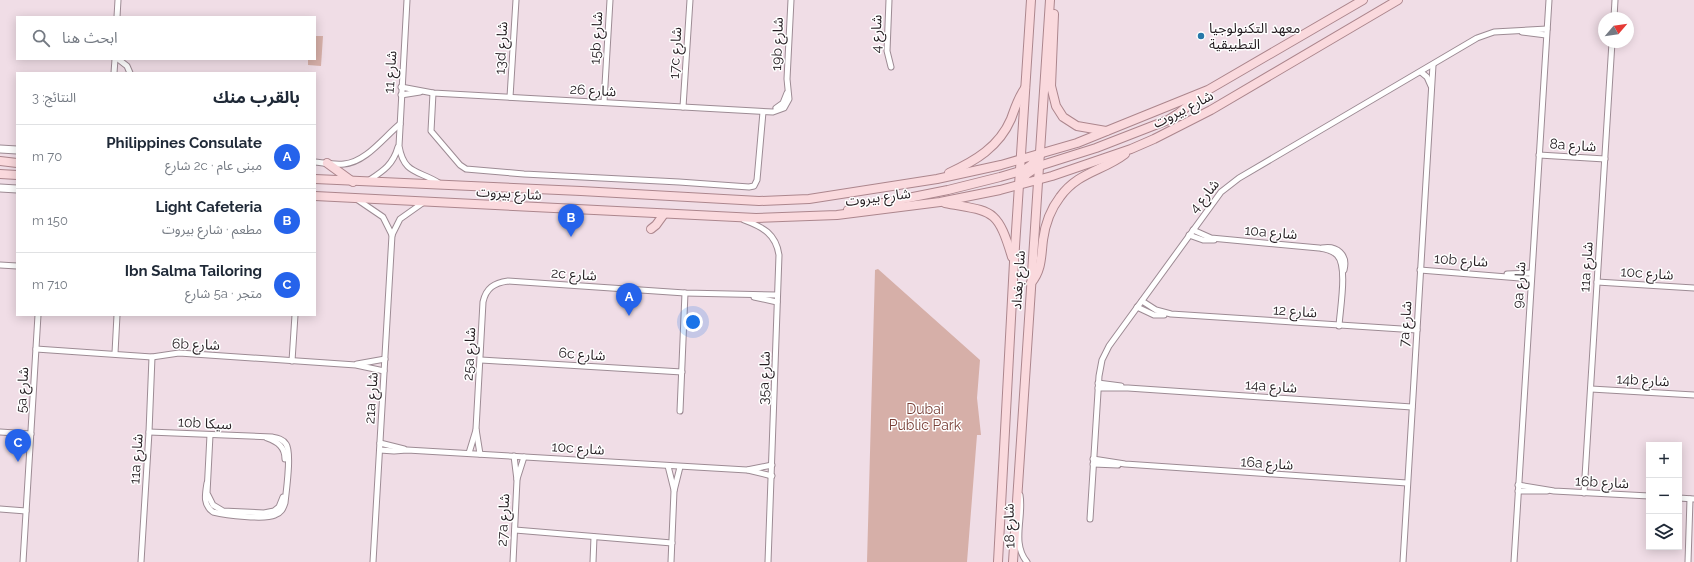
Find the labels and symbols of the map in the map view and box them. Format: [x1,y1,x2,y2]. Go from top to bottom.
street label: 15b شارع [587,11,608,65]
north arrow [1598,12,1634,48]
street label: شارع 4 [868,15,887,53]
street label: 19b شارع [768,17,789,71]
place label: معهد التكنولوجيا التطبيقية [1209,20,1300,52]
street label: 13d شارع [492,21,513,75]
street label: 17c شارع [666,27,687,80]
marker: معهد التكنولوجيا التطبيقية [1196,31,1206,41]
street label: شارع 11 [381,50,402,94]
street label: شارع 26 [569,81,617,102]
street label: شارع بيروت [1150,87,1217,134]
street label: 8a شارع [1549,135,1597,158]
street label: شارع 4 [1186,176,1225,218]
street label: شارع بيروت [476,183,542,206]
street label: شارع بيروت [844,185,912,212]
pin: B [558,204,584,237]
street label: 10a شارع [1244,222,1298,245]
street label: 11a شارع [1576,241,1599,293]
street label: شارع بغداد [1008,250,1031,310]
street label: 10b شارع [1433,250,1489,273]
street label: 9a شارع [1509,261,1532,309]
street label: 10c شارع [1620,263,1674,286]
street label: 2c شارع [550,264,597,287]
pin: A [616,283,642,316]
street label: 7a شارع [1395,300,1418,348]
street label: شارع 12 [1272,301,1318,324]
your location [683,312,703,332]
street label: 25a شارع [460,327,481,381]
street label: 6b شارع [172,335,220,356]
street label: 6c شارع [558,344,606,367]
street label: 35a شارع [755,351,776,405]
street label: 5a شارع [13,367,34,414]
street label: 14b شارع [1616,371,1670,392]
street label: 21a شارع [361,372,384,425]
street label: 14a شارع [1244,376,1298,399]
park label: Dubai Public Park [889,401,962,433]
street label: 10b سيكا [178,414,232,432]
pin: C [5,429,31,462]
street label: 11a شارع [126,433,149,485]
street label: 10c شارع [551,438,605,461]
street label: 16a شارع [1240,453,1294,476]
street label: 16b شارع [1574,473,1629,494]
street label: 27a شارع [494,493,515,547]
street label: شارع 18 [1001,503,1020,549]

